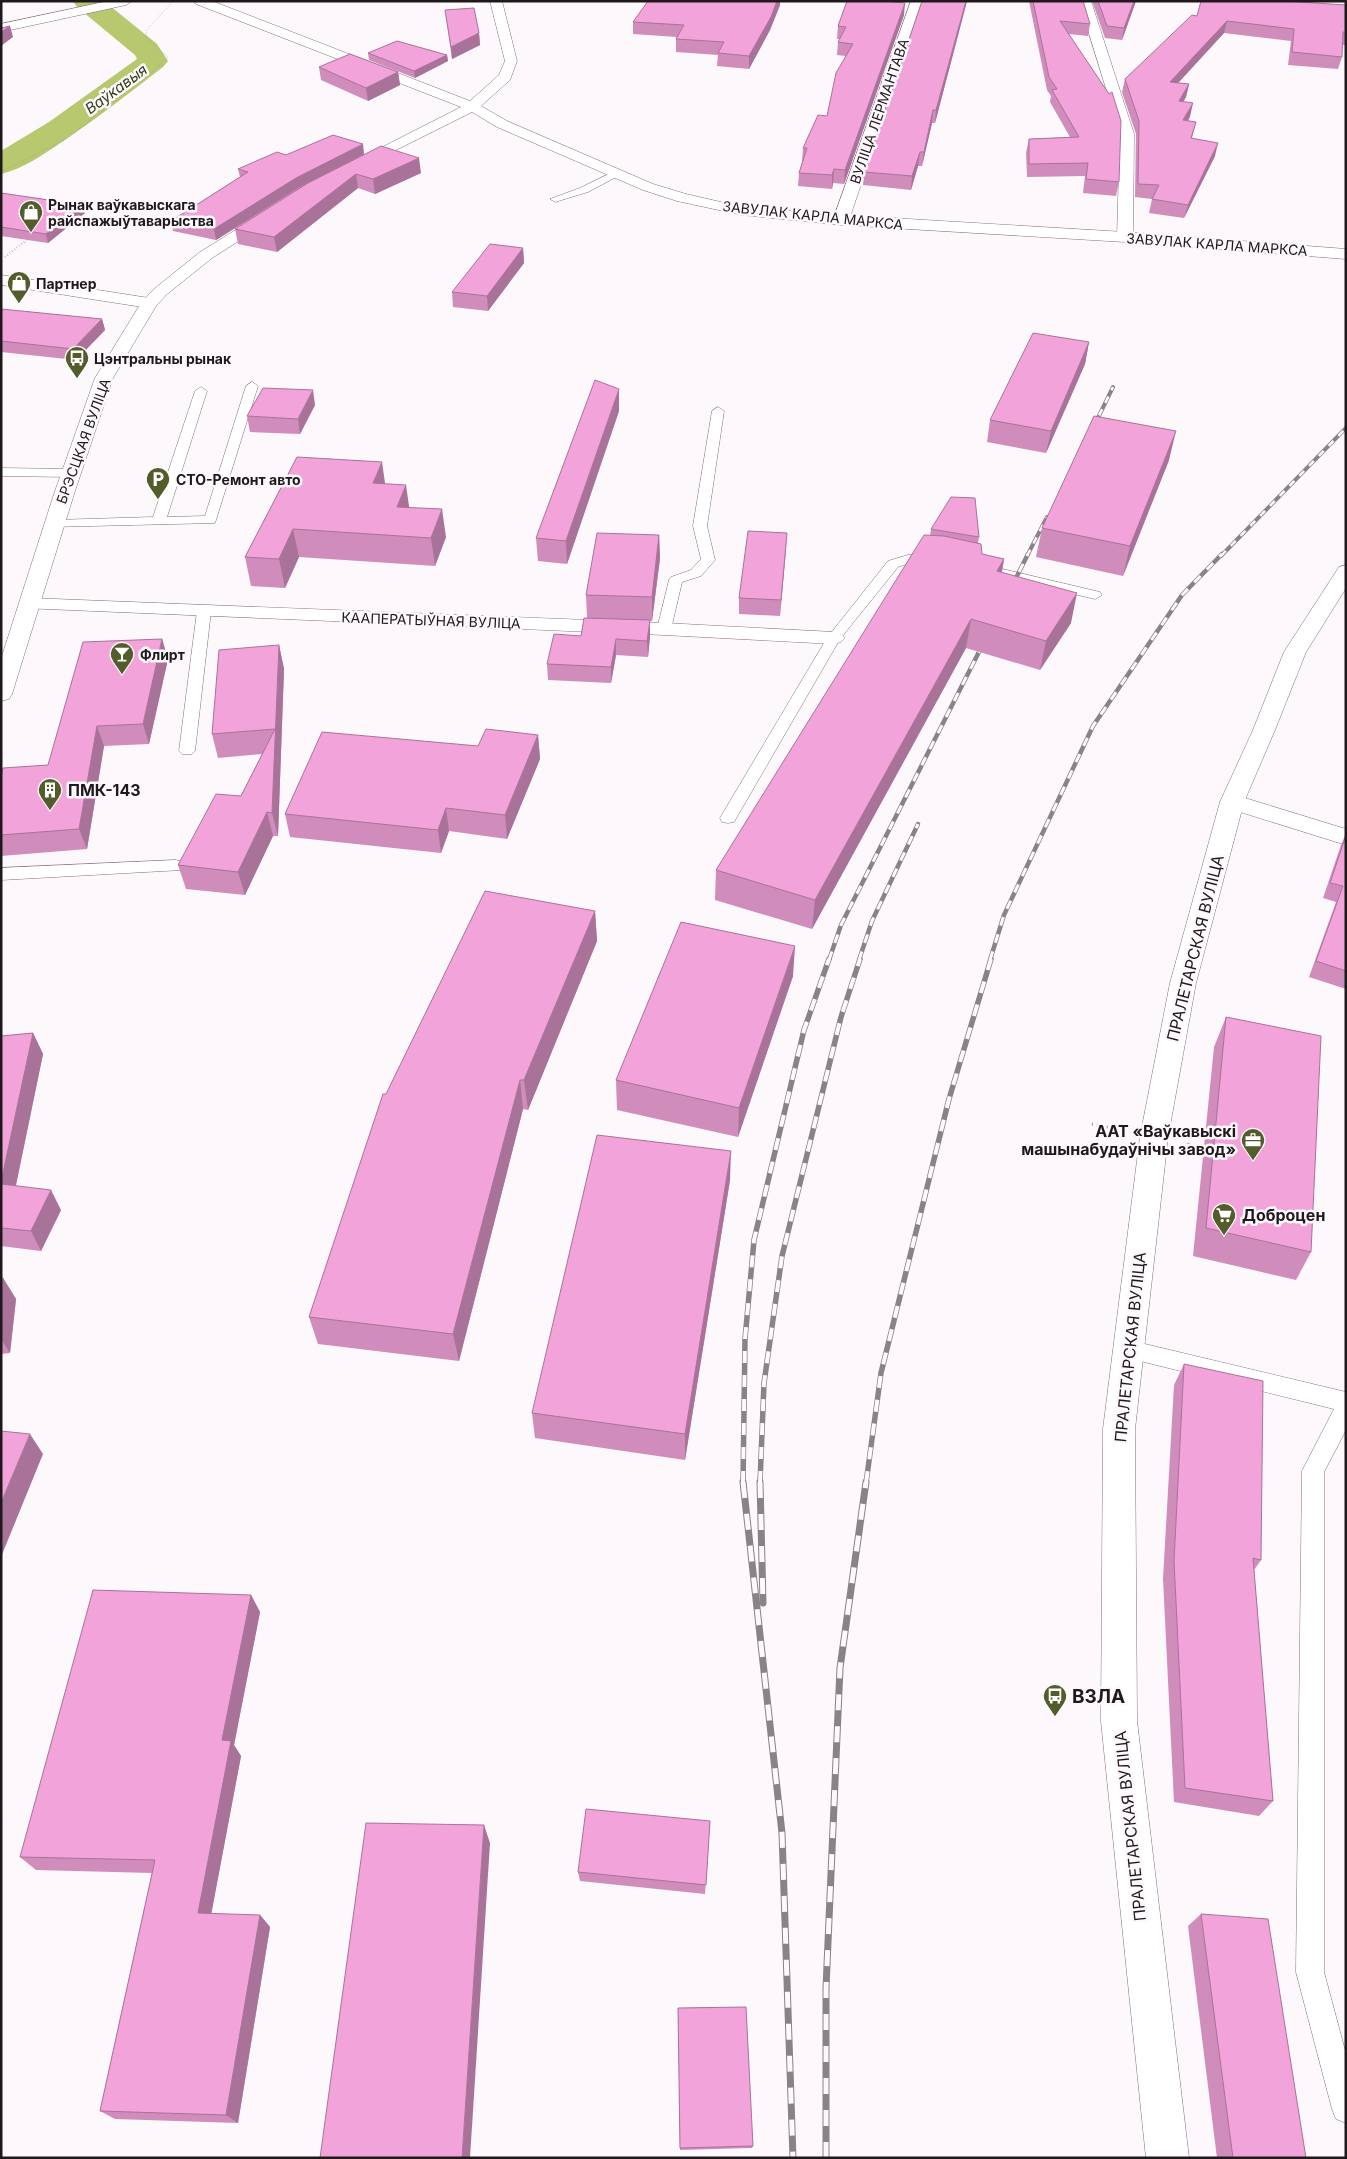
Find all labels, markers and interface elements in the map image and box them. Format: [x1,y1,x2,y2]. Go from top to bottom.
street label: ВУЛІЦА ЛЕРМАНТАВА [846,36,912,186]
water label: Ваўкавыя [81,60,151,118]
place label: Рынак ваўкавыскага райспажыўтаварыства [48,196,214,229]
street label: ЗАВУЛАК КАРЛА МАРКСА [722,197,905,233]
shop icon: Рынак ваўкавыскага райспажыўтаварыства [18,199,44,233]
street label: ЗАВУЛАК КАРЛА МАРКСА [1126,229,1309,259]
shop icon: Партнер [6,270,32,304]
place label: Партнер [36,275,97,292]
bus stop icon: Цэнтральны рынак [64,345,90,379]
place label: Цэнтральны рынак [94,350,232,367]
street label: БРЭСЦКАЯ ВУЛІЦА [52,376,114,506]
parking icon: СТО-Ремонт авто [145,466,171,500]
place label: СТО-Ремонт авто [176,471,301,488]
street label: КААПЕРАТЫЎНАЯ ВУЛІЦА [341,607,521,632]
bar icon: Флирт [109,641,135,675]
place label: Флирт [140,646,185,663]
building icon: ПМК-143 [37,777,63,811]
place label: ПМК-143 [68,780,141,800]
street label: ПРАЛЕТАРСКАЯ ВУЛІЦА [1162,853,1228,1043]
place label: ААТ «Ваўкавыскі машынабудаўнічы завод» [1021,1121,1236,1159]
office icon: ААТ «Ваўкавыскі машынабудаўнічы завод» [1240,1127,1266,1161]
supermarket icon: Доброцен [1211,1202,1237,1236]
place label: Доброцен [1242,1205,1325,1225]
street label: ПРАЛЕТАРСКАЯ ВУЛІЦА [1110,1251,1150,1443]
bus stop icon: ВЗЛА [1042,1683,1068,1717]
place label: ВЗЛА [1072,1685,1125,1708]
street label: ПРАЛЕТАРСКАЯ ВУЛІЦА [1110,1730,1150,1922]

